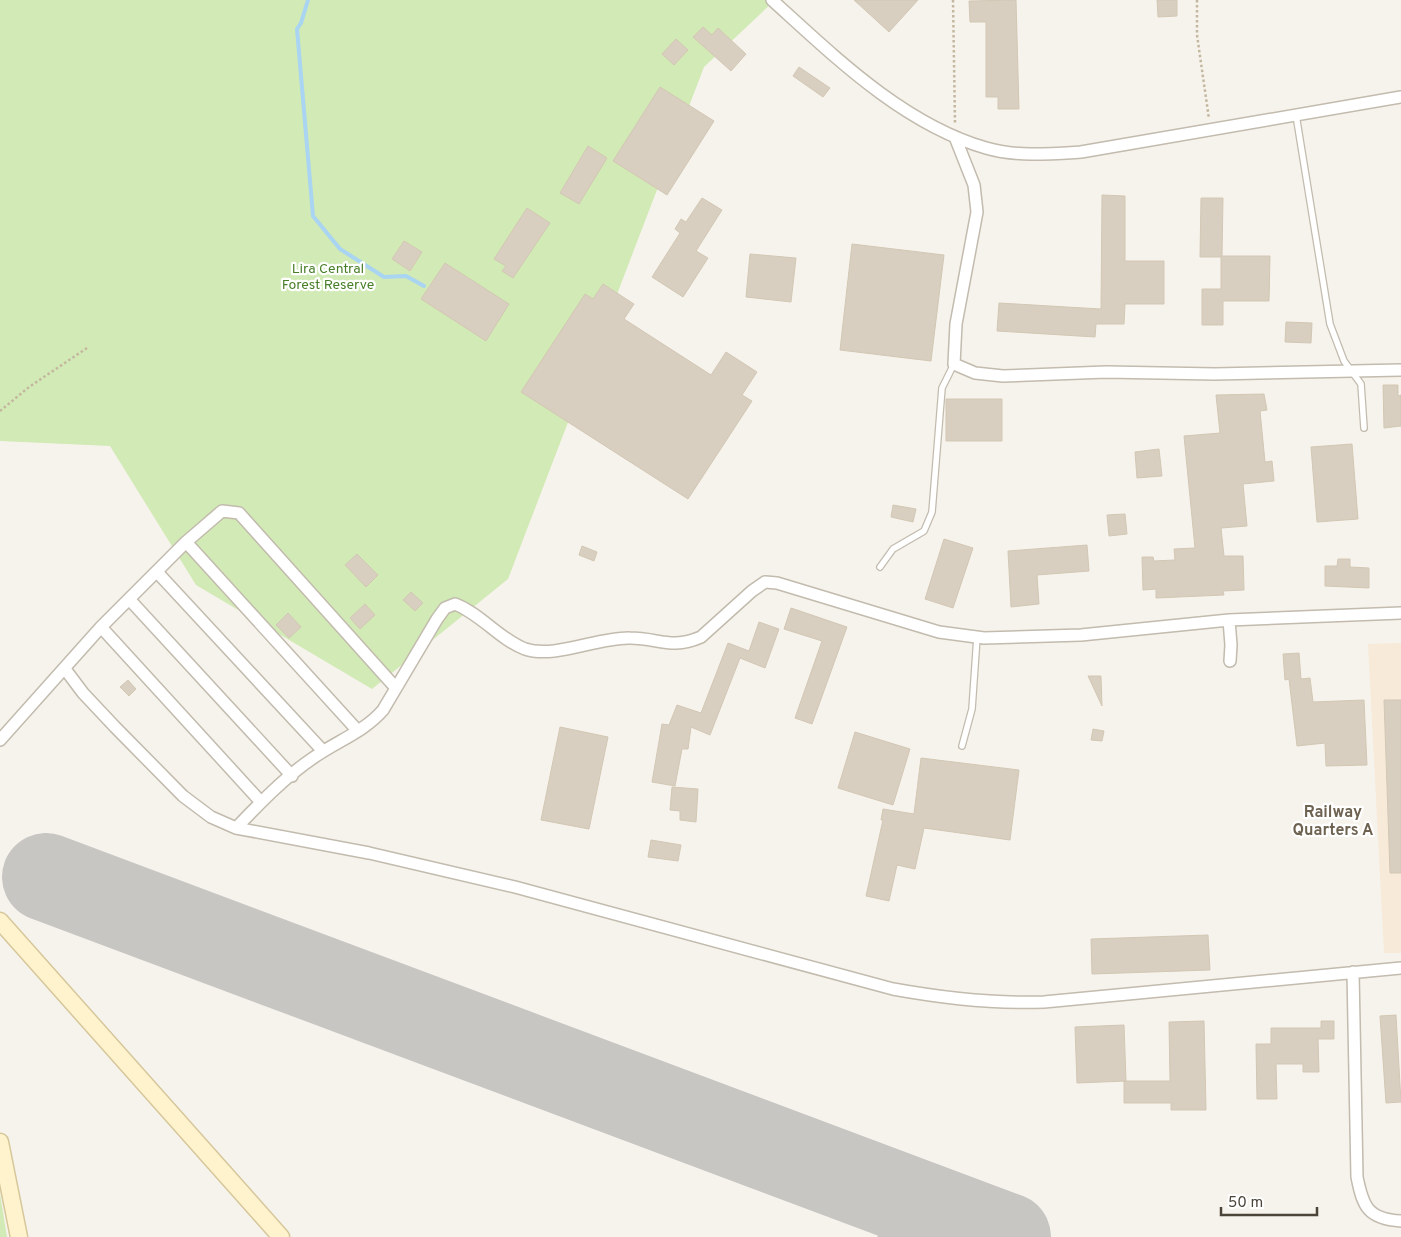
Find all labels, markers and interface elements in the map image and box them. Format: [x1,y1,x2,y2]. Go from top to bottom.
park label: Lira Central Forest Reserve [282,261,374,294]
district label: Railway Quarters A [1292,803,1374,841]
scale bar [1221,1184,1317,1216]
text: 50 m [1228,1194,1263,1213]

